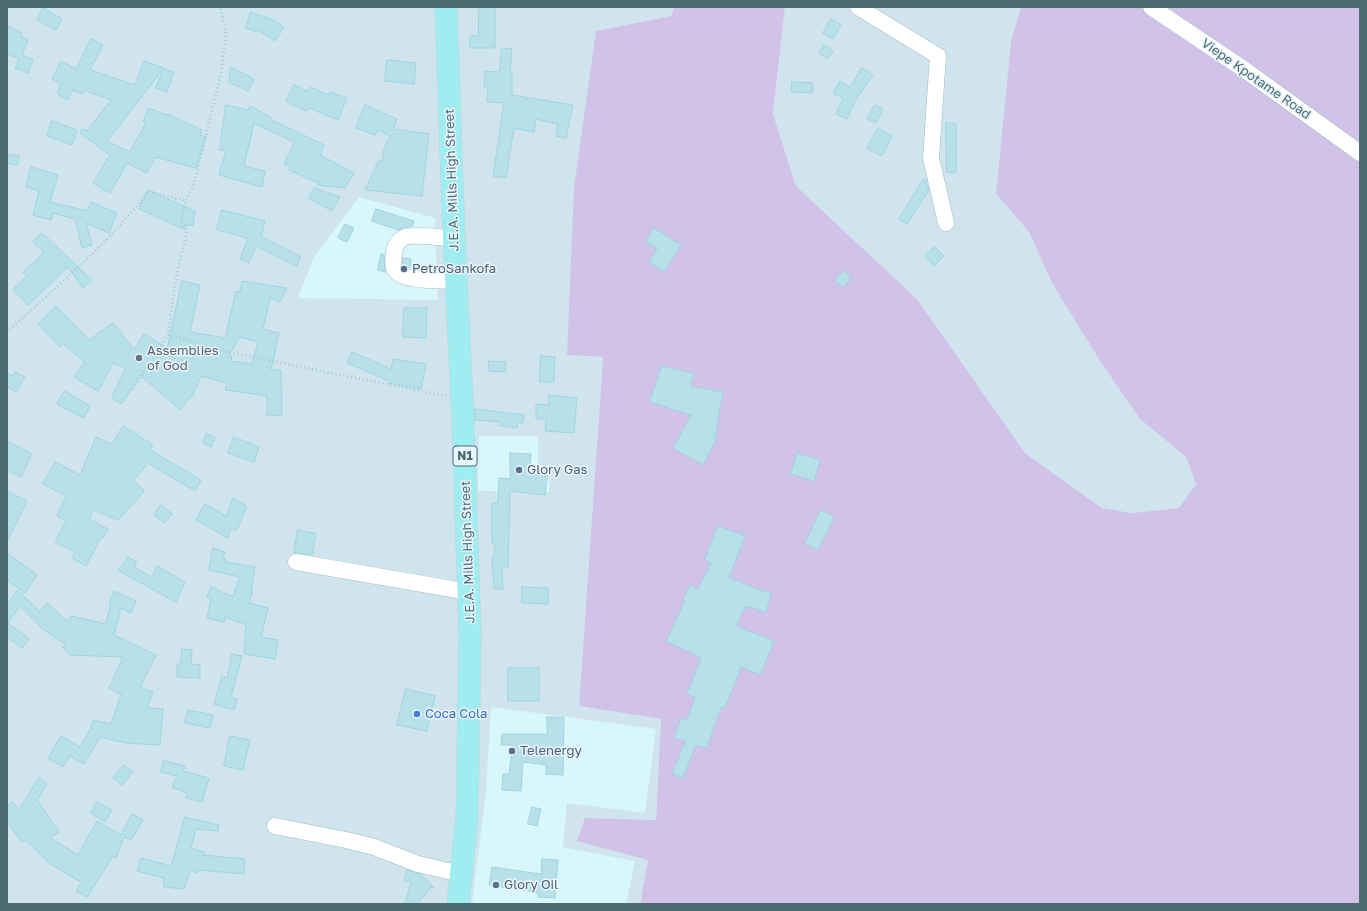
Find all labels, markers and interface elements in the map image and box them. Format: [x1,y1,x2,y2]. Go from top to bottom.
street label: Viepe Kpotame Road [1198,35,1314,123]
street label: J.E.A. Mills High Street [442,108,462,252]
place label: PetroSankofa [412,261,496,277]
marker: PetroSankofa [399,264,409,274]
place label: Assemblies of God [147,343,219,374]
marker: Assemblies of God [134,353,144,363]
road number: N1 [453,446,477,466]
place label: Glory Gas [527,462,587,478]
marker: Glory Gas [514,465,524,475]
street label: J.E.A. Mills High Street [458,480,478,624]
place label: Coca Cola [425,706,487,722]
marker: Coca Cola [412,709,422,719]
place label: Telenergy [520,743,582,759]
marker: Telenergy [507,746,517,756]
place label: Glory Oil [504,877,558,893]
marker: Glory Oil [491,880,501,890]

